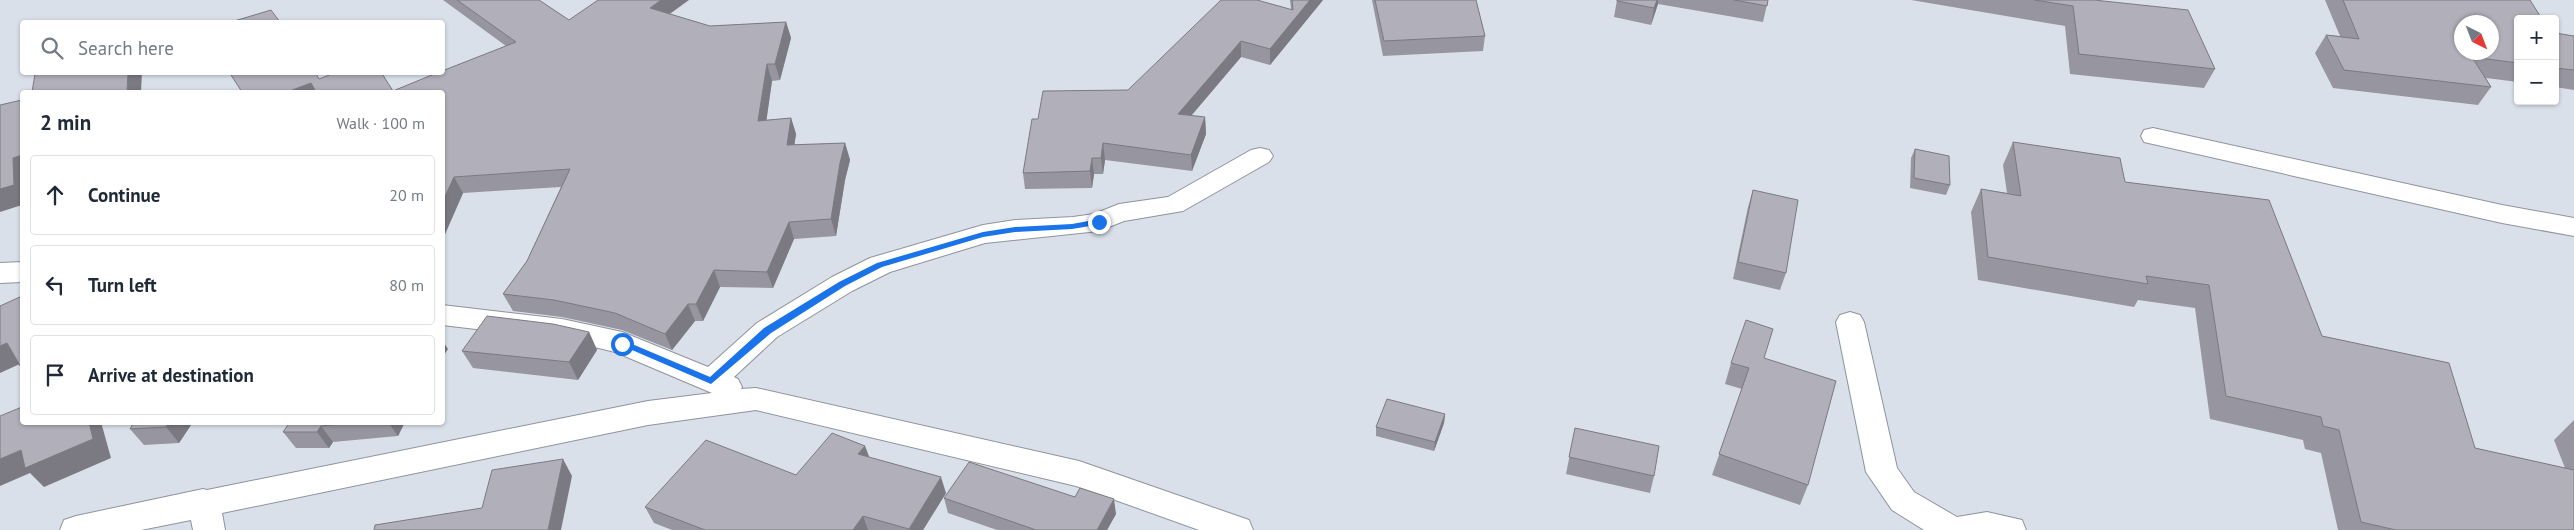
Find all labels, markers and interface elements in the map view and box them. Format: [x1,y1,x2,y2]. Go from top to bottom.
north arrow [2454,15,2499,60]
map controls [2514,15,2559,105]
button: + [2514,15,2559,60]
search box [20,20,445,75]
icon: search [38,34,66,62]
text: Search here [78,36,174,60]
button: − [2514,60,2559,105]
text: 2 min [40,109,91,136]
text: Walk · 100 m [336,113,425,133]
icon: ahead [41,181,69,209]
text: Continue [88,183,160,207]
text: 20 m [389,185,424,205]
route end [1088,211,1111,234]
icon: left [41,271,69,299]
text: Turn left [88,273,157,297]
text: 80 m [389,275,424,295]
route start [611,333,634,356]
icon: arrive [41,361,69,389]
text: Arrive at destination [88,363,254,387]

